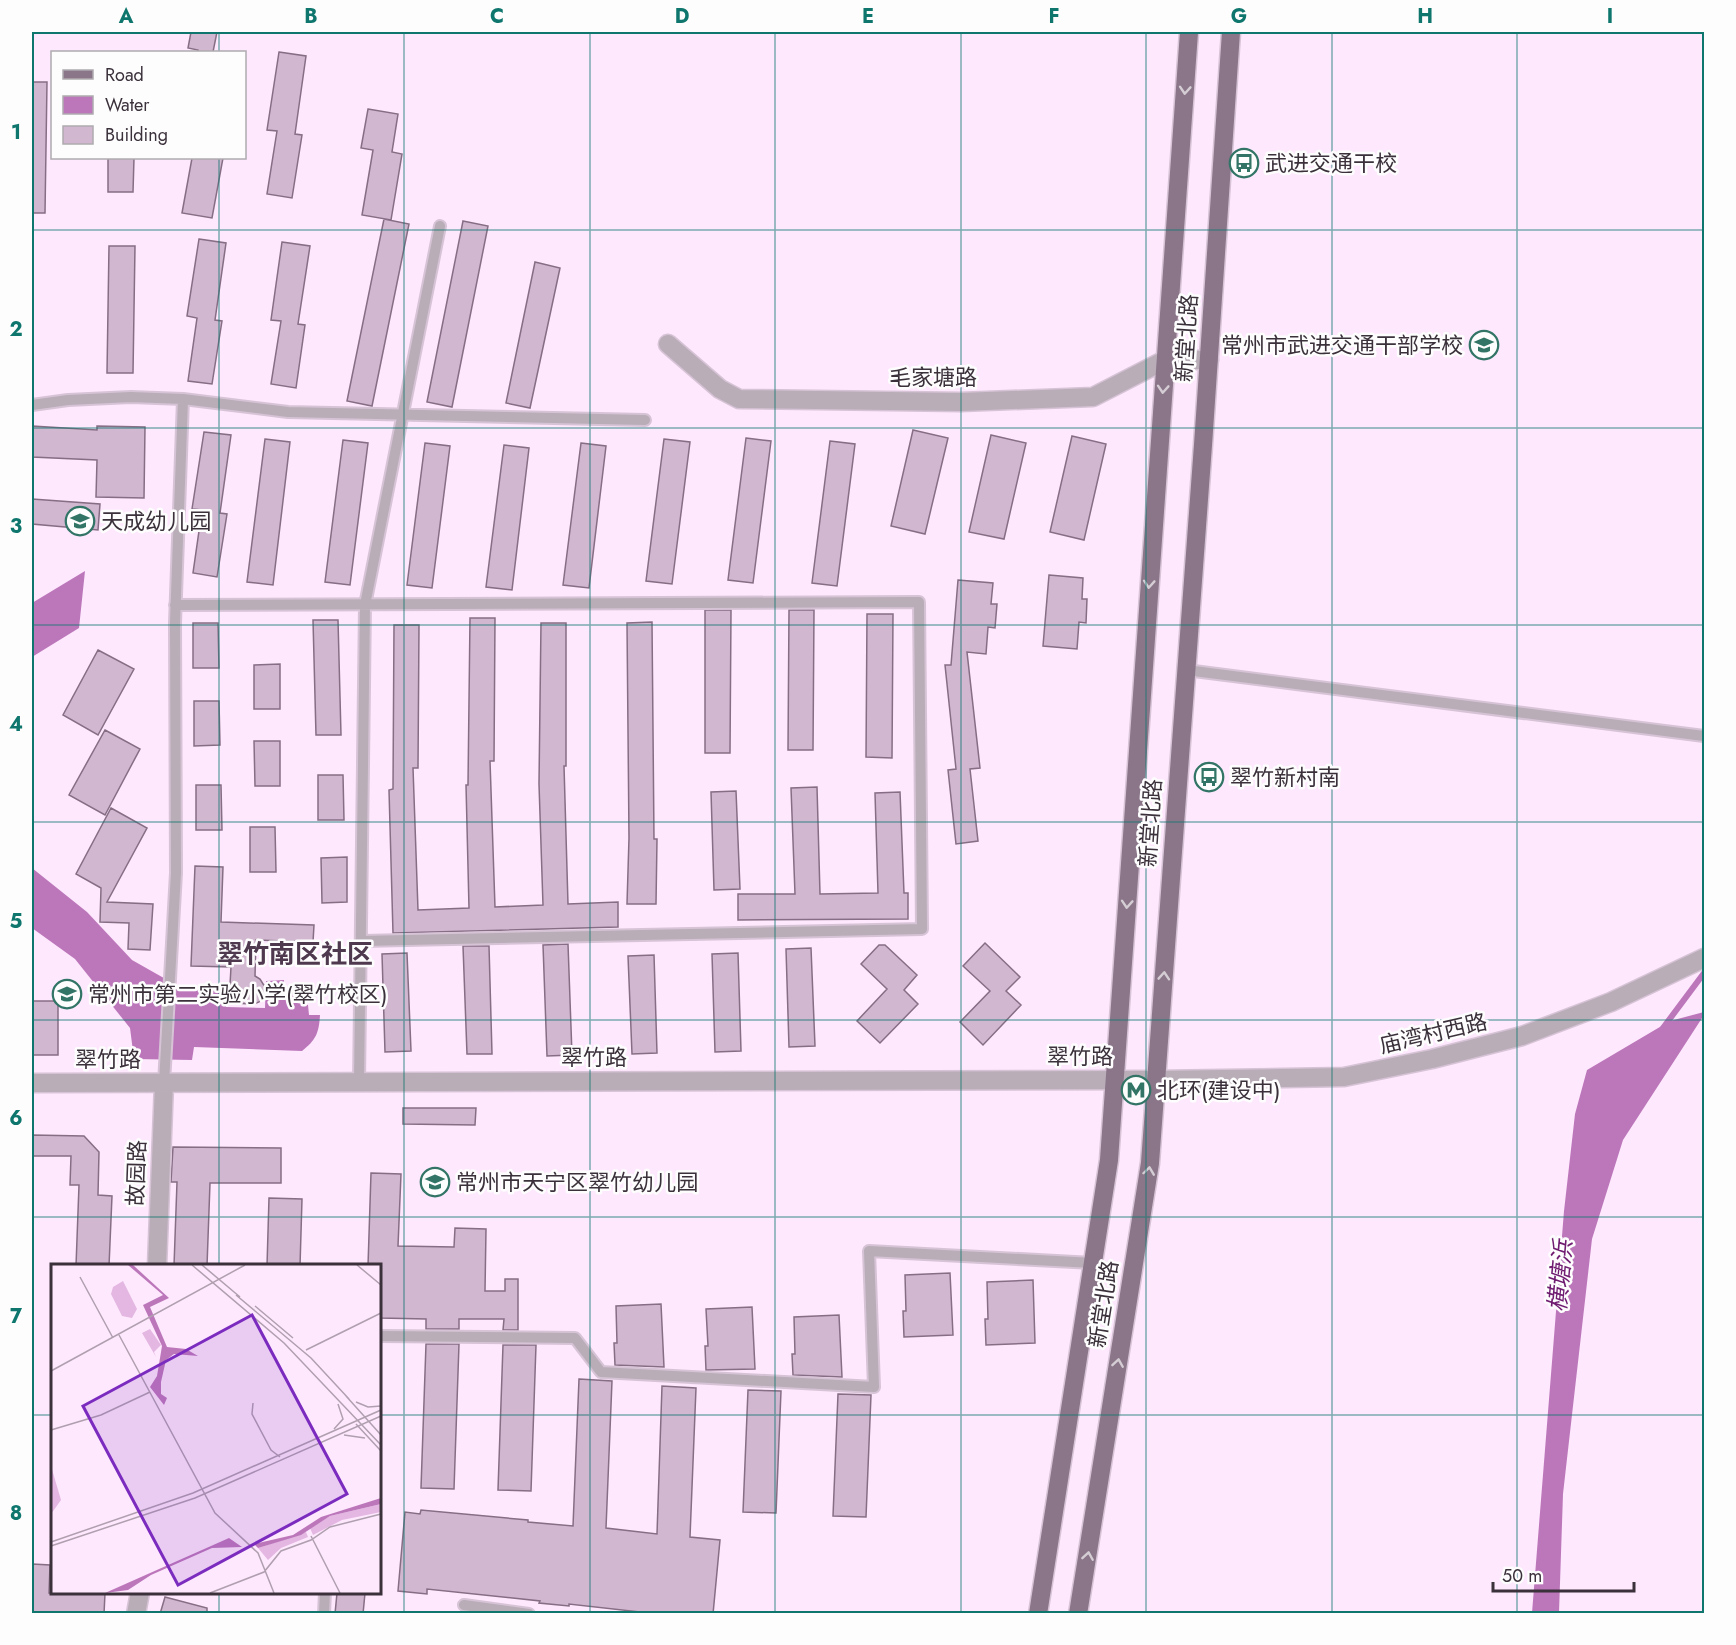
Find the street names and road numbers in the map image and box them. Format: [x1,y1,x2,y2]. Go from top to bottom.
street label: 新堂北路 [1167,293,1205,383]
street label: 毛家塘路 [889,361,977,393]
street label: 新堂北路 [1131,778,1169,868]
street label: 庙湾村西路 [1376,1005,1490,1061]
street label: 翠竹路 [1047,1040,1113,1072]
street label: 翠竹路 [561,1041,627,1073]
street label: 翠竹路 [75,1043,141,1075]
street label: 故园路 [119,1139,153,1207]
street label: 新堂北路 [1080,1258,1126,1350]

